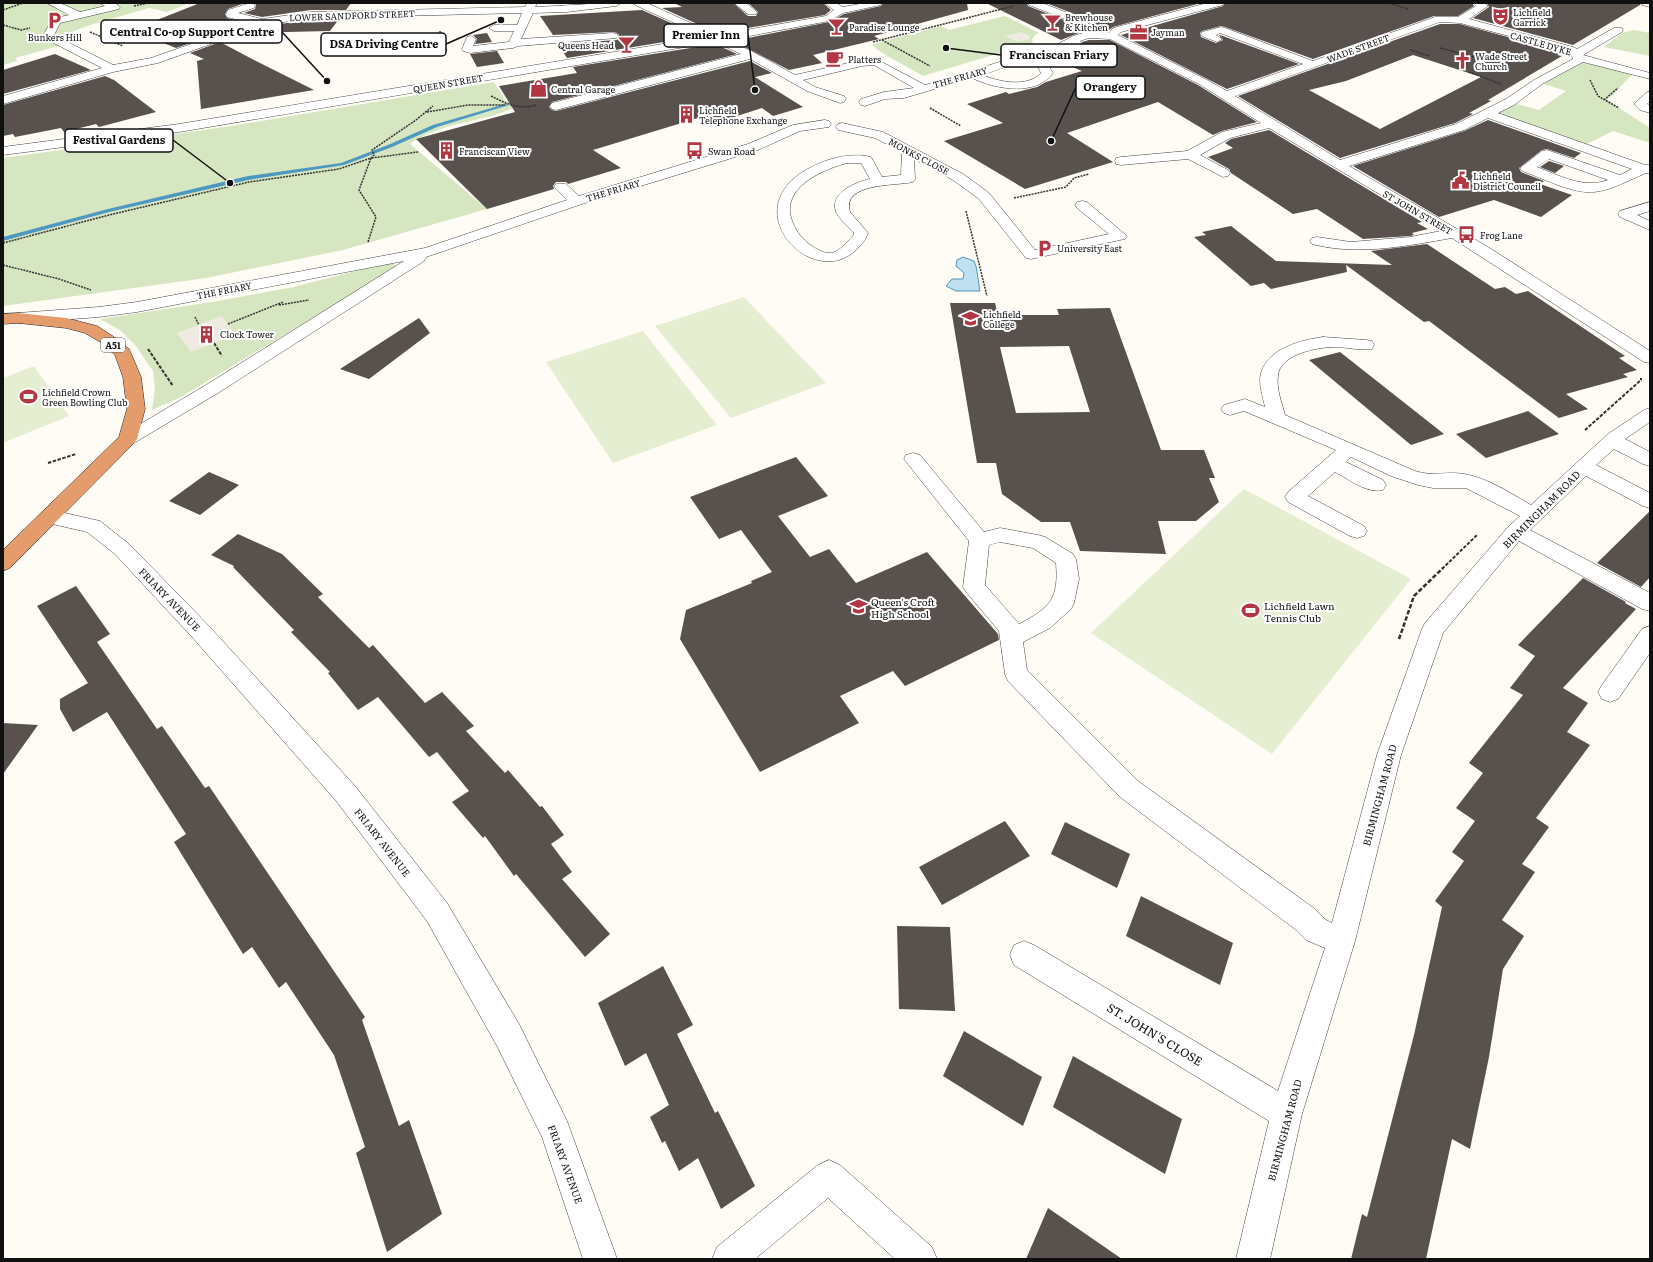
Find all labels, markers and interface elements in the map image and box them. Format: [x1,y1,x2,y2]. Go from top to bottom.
place label: Lichfield Garrick [1513,5,1551,29]
street label: LOWER SANDFORD STREET [289,6,416,24]
theatre icon: Lichfield Garrick [1490,7,1510,27]
parking icon: Bunkers Hill [45,10,65,30]
place label: Brewhouse & Kitchen [1065,10,1113,34]
bar icon: Brewhouse & Kitchen [1042,12,1062,32]
bar icon: Paradise Lounge [826,17,846,37]
callout: Central Co-op Support Centre [101,20,282,43]
place label: Paradise Lounge [849,20,920,34]
office icon: Jayman [1128,22,1148,42]
text: Central Co-op Support Centre [110,23,274,39]
callout: Premier Inn [664,24,748,47]
place label: Jayman [1151,25,1185,39]
text: Premier Inn [672,26,740,42]
street label: CASTLE DYKE [1509,28,1574,59]
place label: Bunkers Hill [28,30,82,44]
street label: WADE STREET [1325,30,1392,66]
callout: DSA Driving Centre [321,33,446,56]
text: DSA Driving Centre [329,35,439,51]
bar icon: Queens Head [617,35,637,55]
place label: Queens Head [558,38,614,52]
callout: Franciscan Friary [1001,44,1117,67]
text: Franciscan Friary [1009,46,1109,62]
cafe icon: Platters [825,49,845,69]
place label: Wade Street Church [1475,49,1527,73]
church icon: Wade Street Church [1452,51,1472,71]
place label: Platters [848,52,881,66]
street label: THE FRIARY [931,62,989,91]
street label: QUEEN STREET [412,70,485,96]
callout: Orangery [1076,76,1145,99]
text: Orangery [1083,78,1137,94]
shop icon: Central Garage [528,79,548,99]
place label: Central Garage [551,82,615,96]
place label: Lichfield Telephone Exchange [699,103,788,127]
building icon: Lichfield Telephone Exchange [676,105,696,125]
callout: Festival Gardens [65,129,173,152]
text: Festival Gardens [73,131,166,147]
street label: MONKS CLOSE [886,134,952,178]
building icon: Franciscan View [436,141,456,161]
bus stop icon: Swan Road [685,141,705,161]
place label: Franciscan View [459,144,530,158]
place label: Swan Road [708,144,756,158]
place label: Lichfield District Council [1473,169,1541,193]
public building icon: Lichfield District Council [1450,171,1470,191]
street label: THE FRIARY [584,175,642,205]
street label: ST JOHN STREET [1380,186,1456,238]
bus stop icon: Frog Lane [1457,225,1477,245]
place label: Frog Lane [1480,228,1523,242]
parking icon: University East [1034,238,1054,258]
place label: University East [1057,241,1123,255]
street label: THE FRIARY [195,278,253,302]
place label: Lichfield College [983,307,1021,331]
school or university icon: Lichfield College [960,309,980,329]
building icon: Clock Tower [197,324,217,344]
place label: Clock Tower [220,327,274,341]
road number: A51 [101,338,125,352]
place label: Lichfield Crown Green Bowling Club [42,385,128,409]
sports icon: Lichfield Crown Green Bowling Club [19,387,39,407]
street label: BIRMINGHAM ROAD [1499,466,1584,551]
street label: FRIARY AVENUE [136,564,204,634]
place label: Queen's Croft High School [871,594,935,621]
school or university icon: Queen's Croft High School [848,597,868,617]
place label: Lichfield Lawn Tennis Club [1264,598,1335,625]
sports icon: Lichfield Lawn Tennis Club [1241,601,1261,621]
street label: BIRMINGHAM ROAD [1358,742,1400,847]
street label: FRIARY AVENUE [351,805,415,879]
street label: ST. JOHN'S CLOSE [1104,998,1207,1070]
street label: BIRMINGHAM ROAD [1263,1077,1305,1182]
street label: FRIARY AVENUE [545,1122,587,1206]

